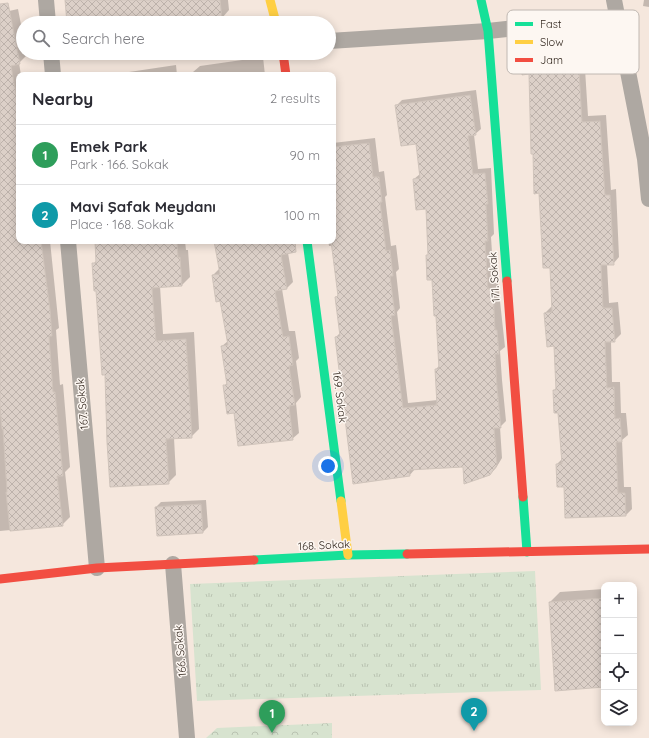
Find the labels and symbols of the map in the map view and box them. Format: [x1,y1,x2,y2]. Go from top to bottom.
legend [507,10,639,74]
text: Fast [540,17,562,31]
text: Slow [540,35,564,49]
text: Jam [540,53,563,67]
street label: 171. Sokak [485,251,503,303]
street label: 169. Sokak [330,370,350,424]
street label: 167. Sokak [73,378,91,430]
your location [318,456,338,476]
street label: 168. Sokak [298,537,351,553]
street label: 166. Sokak [171,624,189,678]
pin: 2 [461,698,487,731]
pin: 1 [259,700,285,733]

